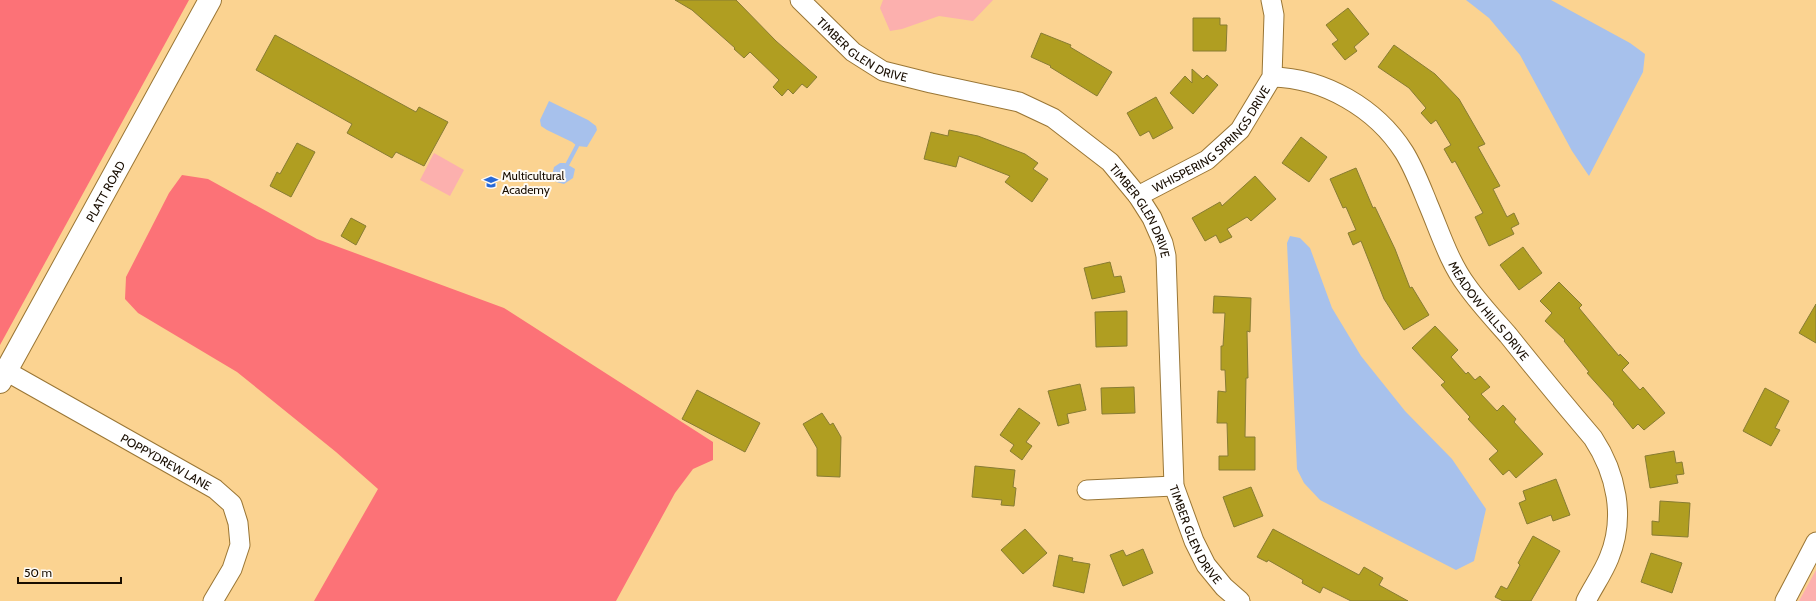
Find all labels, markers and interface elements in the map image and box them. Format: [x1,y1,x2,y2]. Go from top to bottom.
street label: TIMBER GLEN DRIVE [814,14,910,84]
street label: WHISPERING SPRINGS DRIVE [1149,82,1273,195]
street label: PLATT ROAD [82,157,128,224]
street label: TIMBER GLEN DRIVE [1107,161,1174,259]
place label: Multicultural Academy [502,168,565,197]
school or university icon: Multicultural Academy [483,174,499,190]
street label: MEADOW HILLS DRIVE [1446,258,1533,363]
street label: POPPYDREW LANE [118,430,215,493]
street label: TIMBER GLEN DRIVE [1167,483,1226,587]
scale bar [18,559,121,585]
text: 50 m [24,565,52,580]

